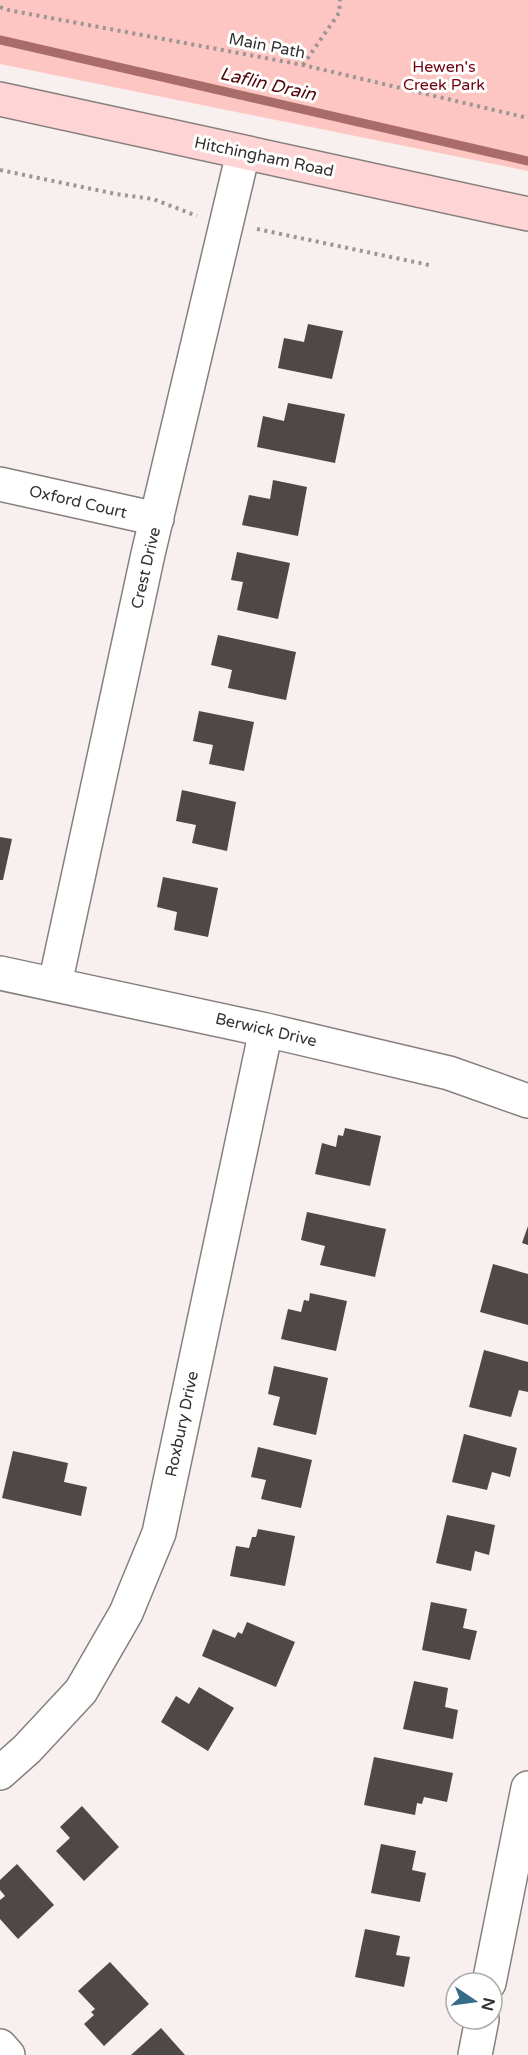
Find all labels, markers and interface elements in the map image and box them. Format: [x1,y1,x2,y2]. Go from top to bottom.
street label: Main Path [227,29,307,63]
park label: Hewen's Creek Park [403,57,485,95]
water label: Laflin Drain [218,62,319,106]
street label: Hitchingham Road [193,132,335,182]
street label: Oxford Court [27,481,129,523]
street label: Crest Drive [127,525,165,611]
street label: Berwick Drive [213,1009,319,1051]
street label: Roxbury Drive [161,1369,203,1479]
north arrow [444,1971,504,2031]
text: N [476,1996,499,2013]

